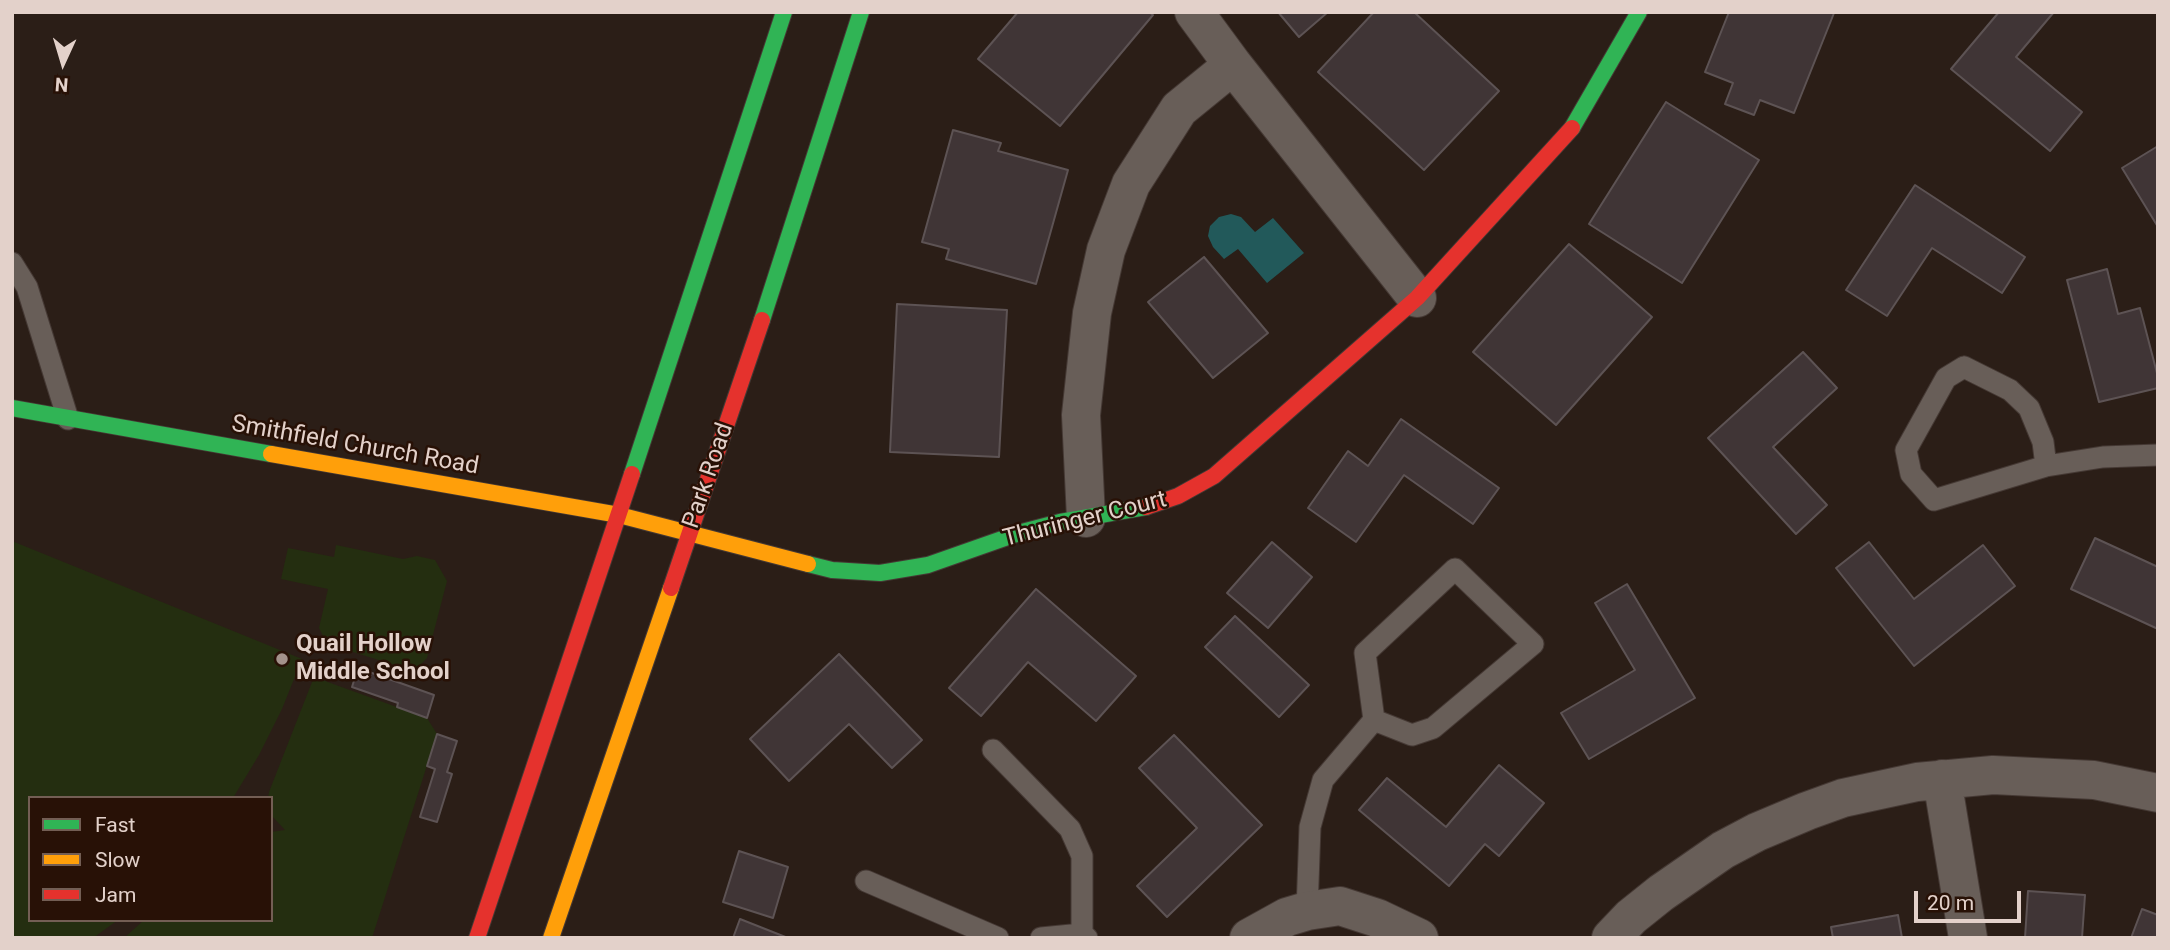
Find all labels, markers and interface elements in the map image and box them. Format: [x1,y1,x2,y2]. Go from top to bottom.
north arrow [28,28,98,98]
text: N [54,73,69,96]
street label: Smithfield Church Road [229,410,481,482]
street label: Park Road [678,420,740,532]
street label: Thuringer Court [1000,486,1170,554]
place label: Quail Hollow Middle School [296,631,450,687]
marker: Quail Hollow Middle School [274,651,290,667]
legend [28,796,273,922]
text: Fast [95,813,135,837]
text: Slow [95,848,140,872]
scale bar [1918,876,2025,920]
text: Jam [95,883,136,907]
text: 20 m [1927,891,1974,915]

